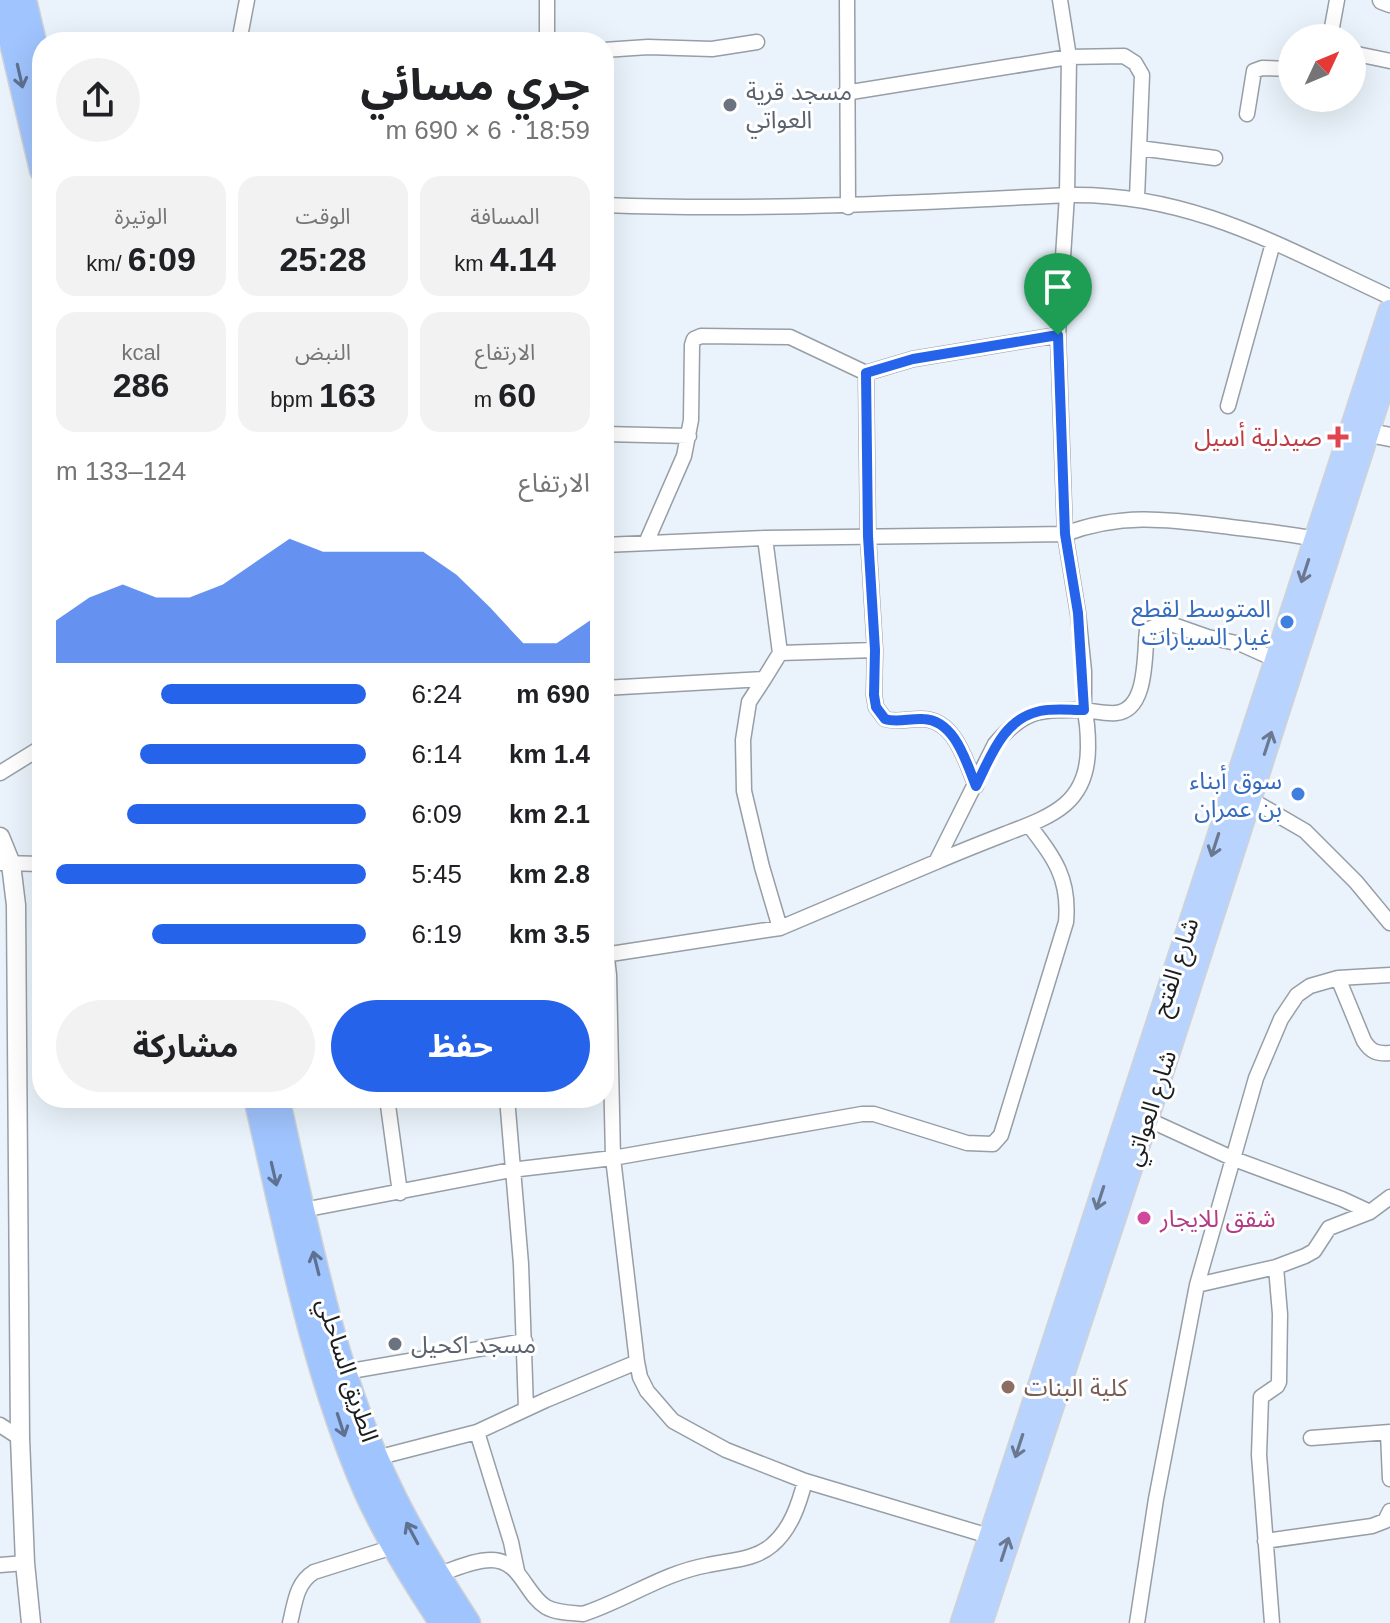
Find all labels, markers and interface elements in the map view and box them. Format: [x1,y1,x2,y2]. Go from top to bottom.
north arrow [1278,24,1366,112]
map controls [1278,24,1366,112]
button: share [56,58,140,142]
text: جري مسائي [361,60,590,109]
one-way arrow [14,63,29,88]
place label: مسجد قرية العواتي [746,78,852,138]
marker: مسجد قرية العواتي [721,96,739,114]
text: 18:59 · 6 × 690 m [385,115,590,145]
text: الوتيرة [115,204,167,229]
text: الوقت [295,204,351,229]
text: المسافة [470,204,540,229]
text: 6:09 [128,240,196,278]
text: 25:28 [280,240,366,278]
text: 4.14 [490,240,556,278]
text: /km [86,251,128,276]
text: km [454,251,490,276]
pin [1024,253,1092,335]
icon: arrive [1036,265,1080,309]
text: kcal [121,340,161,365]
text: النبض [295,340,351,365]
text: الارتفاع [475,340,535,365]
text: 286 [113,366,169,404]
text: 163 [319,376,376,414]
text: 60 [498,376,536,414]
text: bpm [270,387,319,412]
text: m [474,387,498,412]
place label: صيدلية أسيل [1194,421,1322,451]
marker: صيدلية أسيل [1329,428,1347,446]
text: 124–133 m [56,456,186,486]
text: الارتفاع [519,468,590,498]
one-way arrow [1297,558,1311,583]
place label: المتوسط لقطع غيار السيارات [1132,595,1271,651]
marker: المتوسط لقطع غيار السيارات [1278,613,1296,631]
text: 6:24 [411,679,462,709]
text: 690 m [516,679,590,709]
one-way arrow [1262,730,1277,755]
text: 6:14 [411,739,462,769]
text: 1.4 km [509,739,590,769]
place label: سوق أبناء بن عمران [1189,764,1282,823]
marker: سوق أبناء بن عمران [1289,785,1307,803]
text: 6:09 [411,799,462,829]
text: 2.1 km [509,799,590,829]
one-way arrow [1207,832,1222,857]
text: 5:45 [411,859,462,889]
text: 2.8 km [509,859,590,889]
street label: شارع الفتح [1146,914,1207,1021]
text: 6:19 [411,919,462,949]
text: 3.5 km [509,919,590,949]
button: مشاركة [56,1000,315,1092]
button: حفظ [331,1000,590,1092]
street label: شارع العواتي [1119,1047,1187,1171]
one-way arrow [267,1161,282,1186]
one-way arrow [1091,1186,1106,1211]
place label: شقق للايجار [1159,1205,1276,1234]
marker: شقق للايجار [1135,1209,1153,1227]
one-way arrow [307,1250,322,1276]
street label: الطريق الساحلي [307,1295,384,1447]
place label: مسجد اكحيل [411,1331,536,1358]
marker: مسجد اكحيل [386,1335,404,1353]
place label: كلية البنات [1024,1374,1129,1401]
marker: كلية البنات [999,1378,1017,1396]
one-way arrow [334,1412,349,1437]
one-way arrow [1010,1433,1025,1458]
one-way arrow [404,1522,420,1545]
one-way arrow [999,1537,1014,1562]

